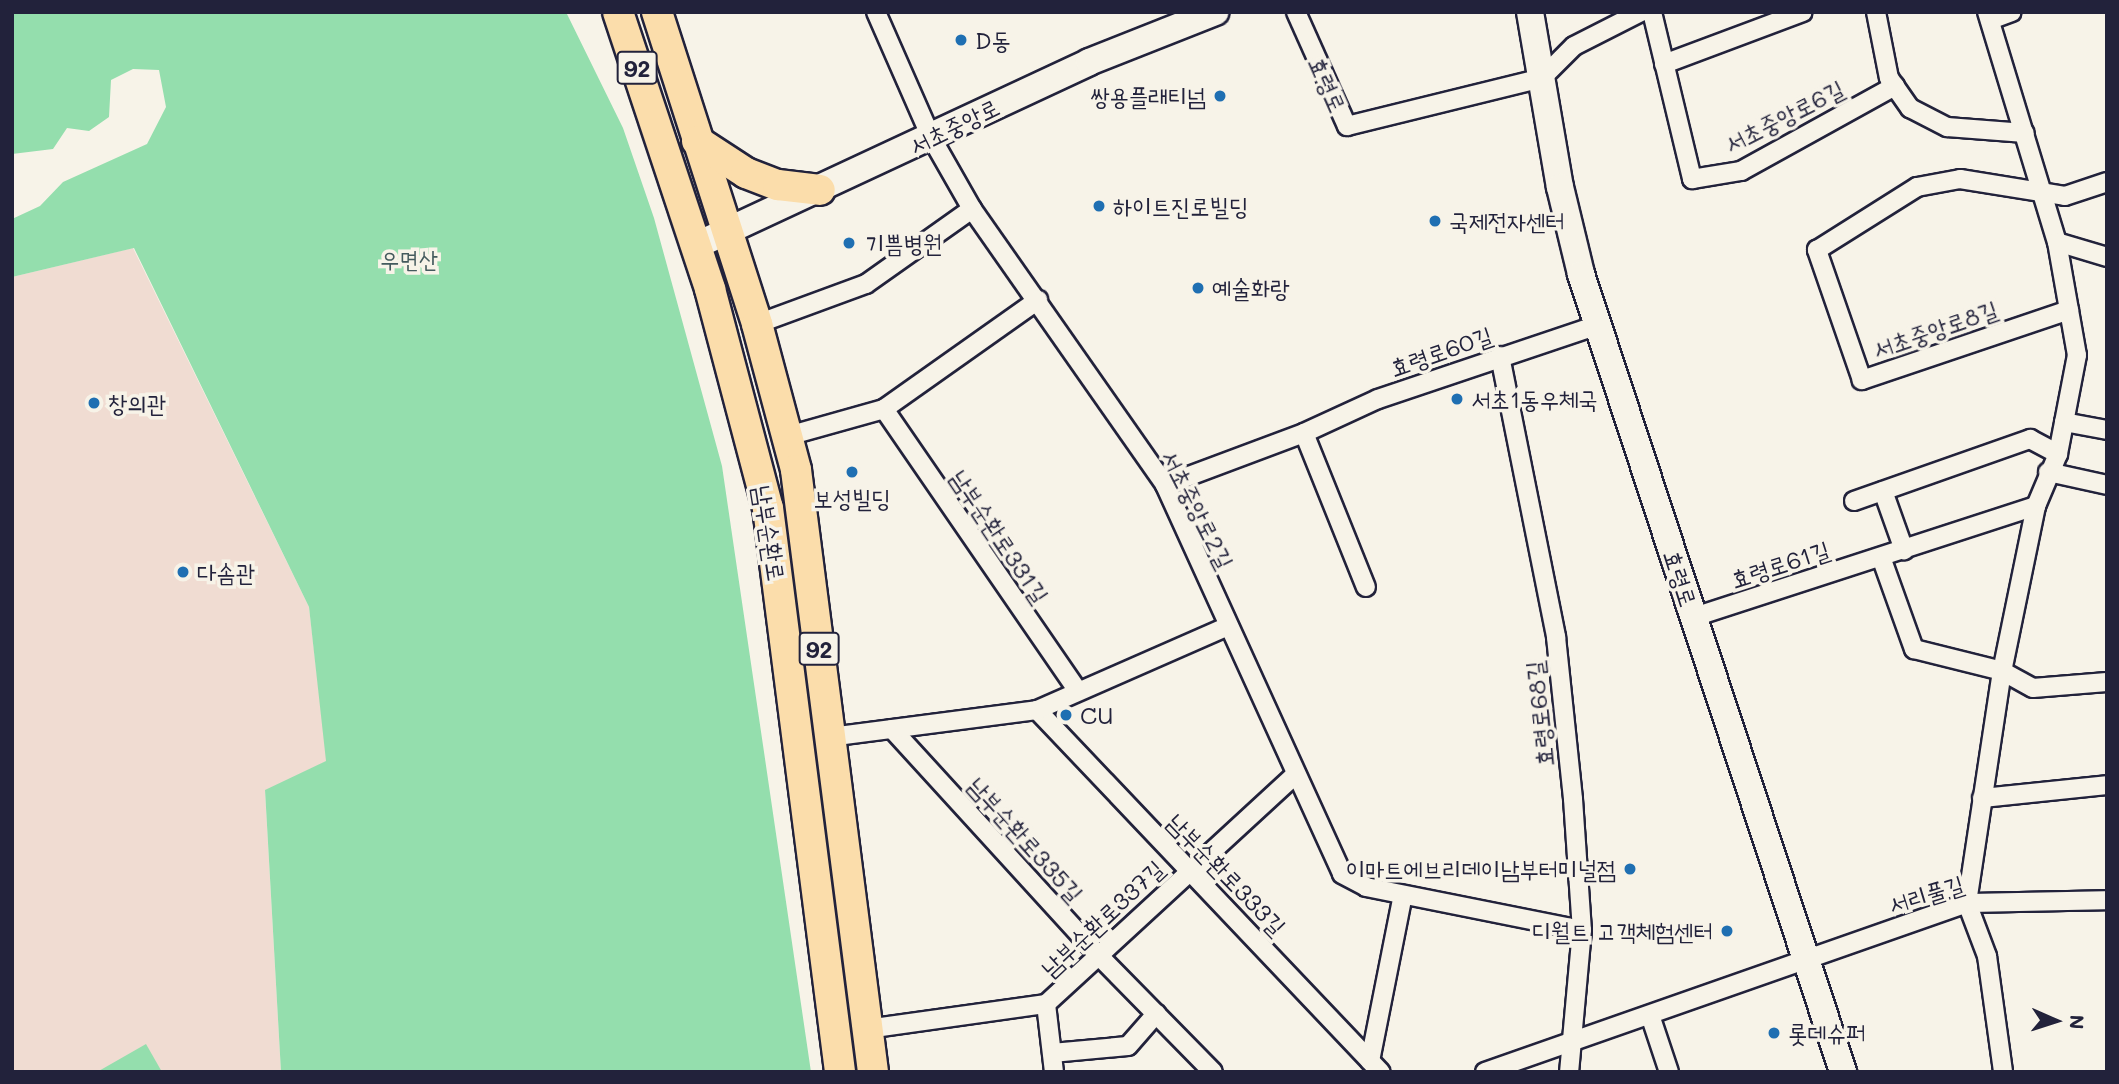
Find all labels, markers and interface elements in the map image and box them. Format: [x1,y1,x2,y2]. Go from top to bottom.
place label: D동 [975,26,1011,54]
marker: D동 [953,32,969,48]
road number: 92 [616,48,658,88]
street label: 효령로 [1303,52,1353,116]
street label: 서초중앙로6길 [1719,74,1849,158]
place label: 쌍용플래티넘 [1090,82,1206,110]
marker: 쌍용플래티넘 [1212,88,1228,104]
street label: 서초중앙로 [904,92,1004,160]
place label: 하이트진로빌딩 [1113,192,1248,220]
marker: 하이트진로빌딩 [1091,198,1107,214]
place label: 국제전자센터 [1449,207,1565,235]
marker: 국제전자센터 [1427,213,1443,229]
place label: 기쁨병원 [865,229,942,257]
marker: 기쁨병원 [839,233,859,253]
park label: 우면산 [380,245,438,273]
place label: 예술화랑 [1212,274,1289,302]
marker: 예술화랑 [1190,280,1206,296]
street label: 서초중앙로8길 [1869,294,2001,364]
street label: 효령로60길 [1386,320,1496,382]
place label: 서초1동우체국 [1471,385,1598,413]
place label: 창의관 [108,389,166,417]
marker: 서초1동우체국 [1449,391,1465,407]
marker: 창의관 [86,395,102,411]
street label: 서초중앙로2길 [1156,445,1240,573]
marker: 보성빌딩 [844,464,860,480]
street label: 남부순환로331길 [945,464,1055,608]
street label: 남부순환로 [748,483,792,583]
place label: 보성빌딩 [813,484,891,512]
street label: 효령로61길 [1727,534,1833,594]
street label: 효령로 [1658,546,1704,610]
place label: 다솜관 [197,558,255,586]
marker: 다솜관 [175,564,191,580]
road number: 92 [798,629,840,668]
street label: 효령로68길 [1519,660,1559,768]
place label: CU [1080,701,1113,729]
marker: CU [1058,707,1074,723]
street label: 남부순환로335길 [962,771,1090,907]
street label: 남부순환로333길 [1162,807,1292,941]
street label: 남부순환로337길 [1035,854,1169,982]
place label: 이마트에브리데이남부터미널점 [1346,855,1616,883]
marker: 이마트에브리데이남부터미널점 [1622,861,1638,877]
street label: 서리풀길 [1885,869,1967,919]
place label: 디월트 고객체험센터 [1532,917,1713,945]
marker: 디월트 고객체험센터 [1719,923,1735,939]
north arrow [2021,986,2091,1056]
text: N [2065,1014,2090,1030]
place label: 롯데슈퍼 [1788,1019,1865,1047]
marker: 롯데슈퍼 [1766,1025,1782,1041]

